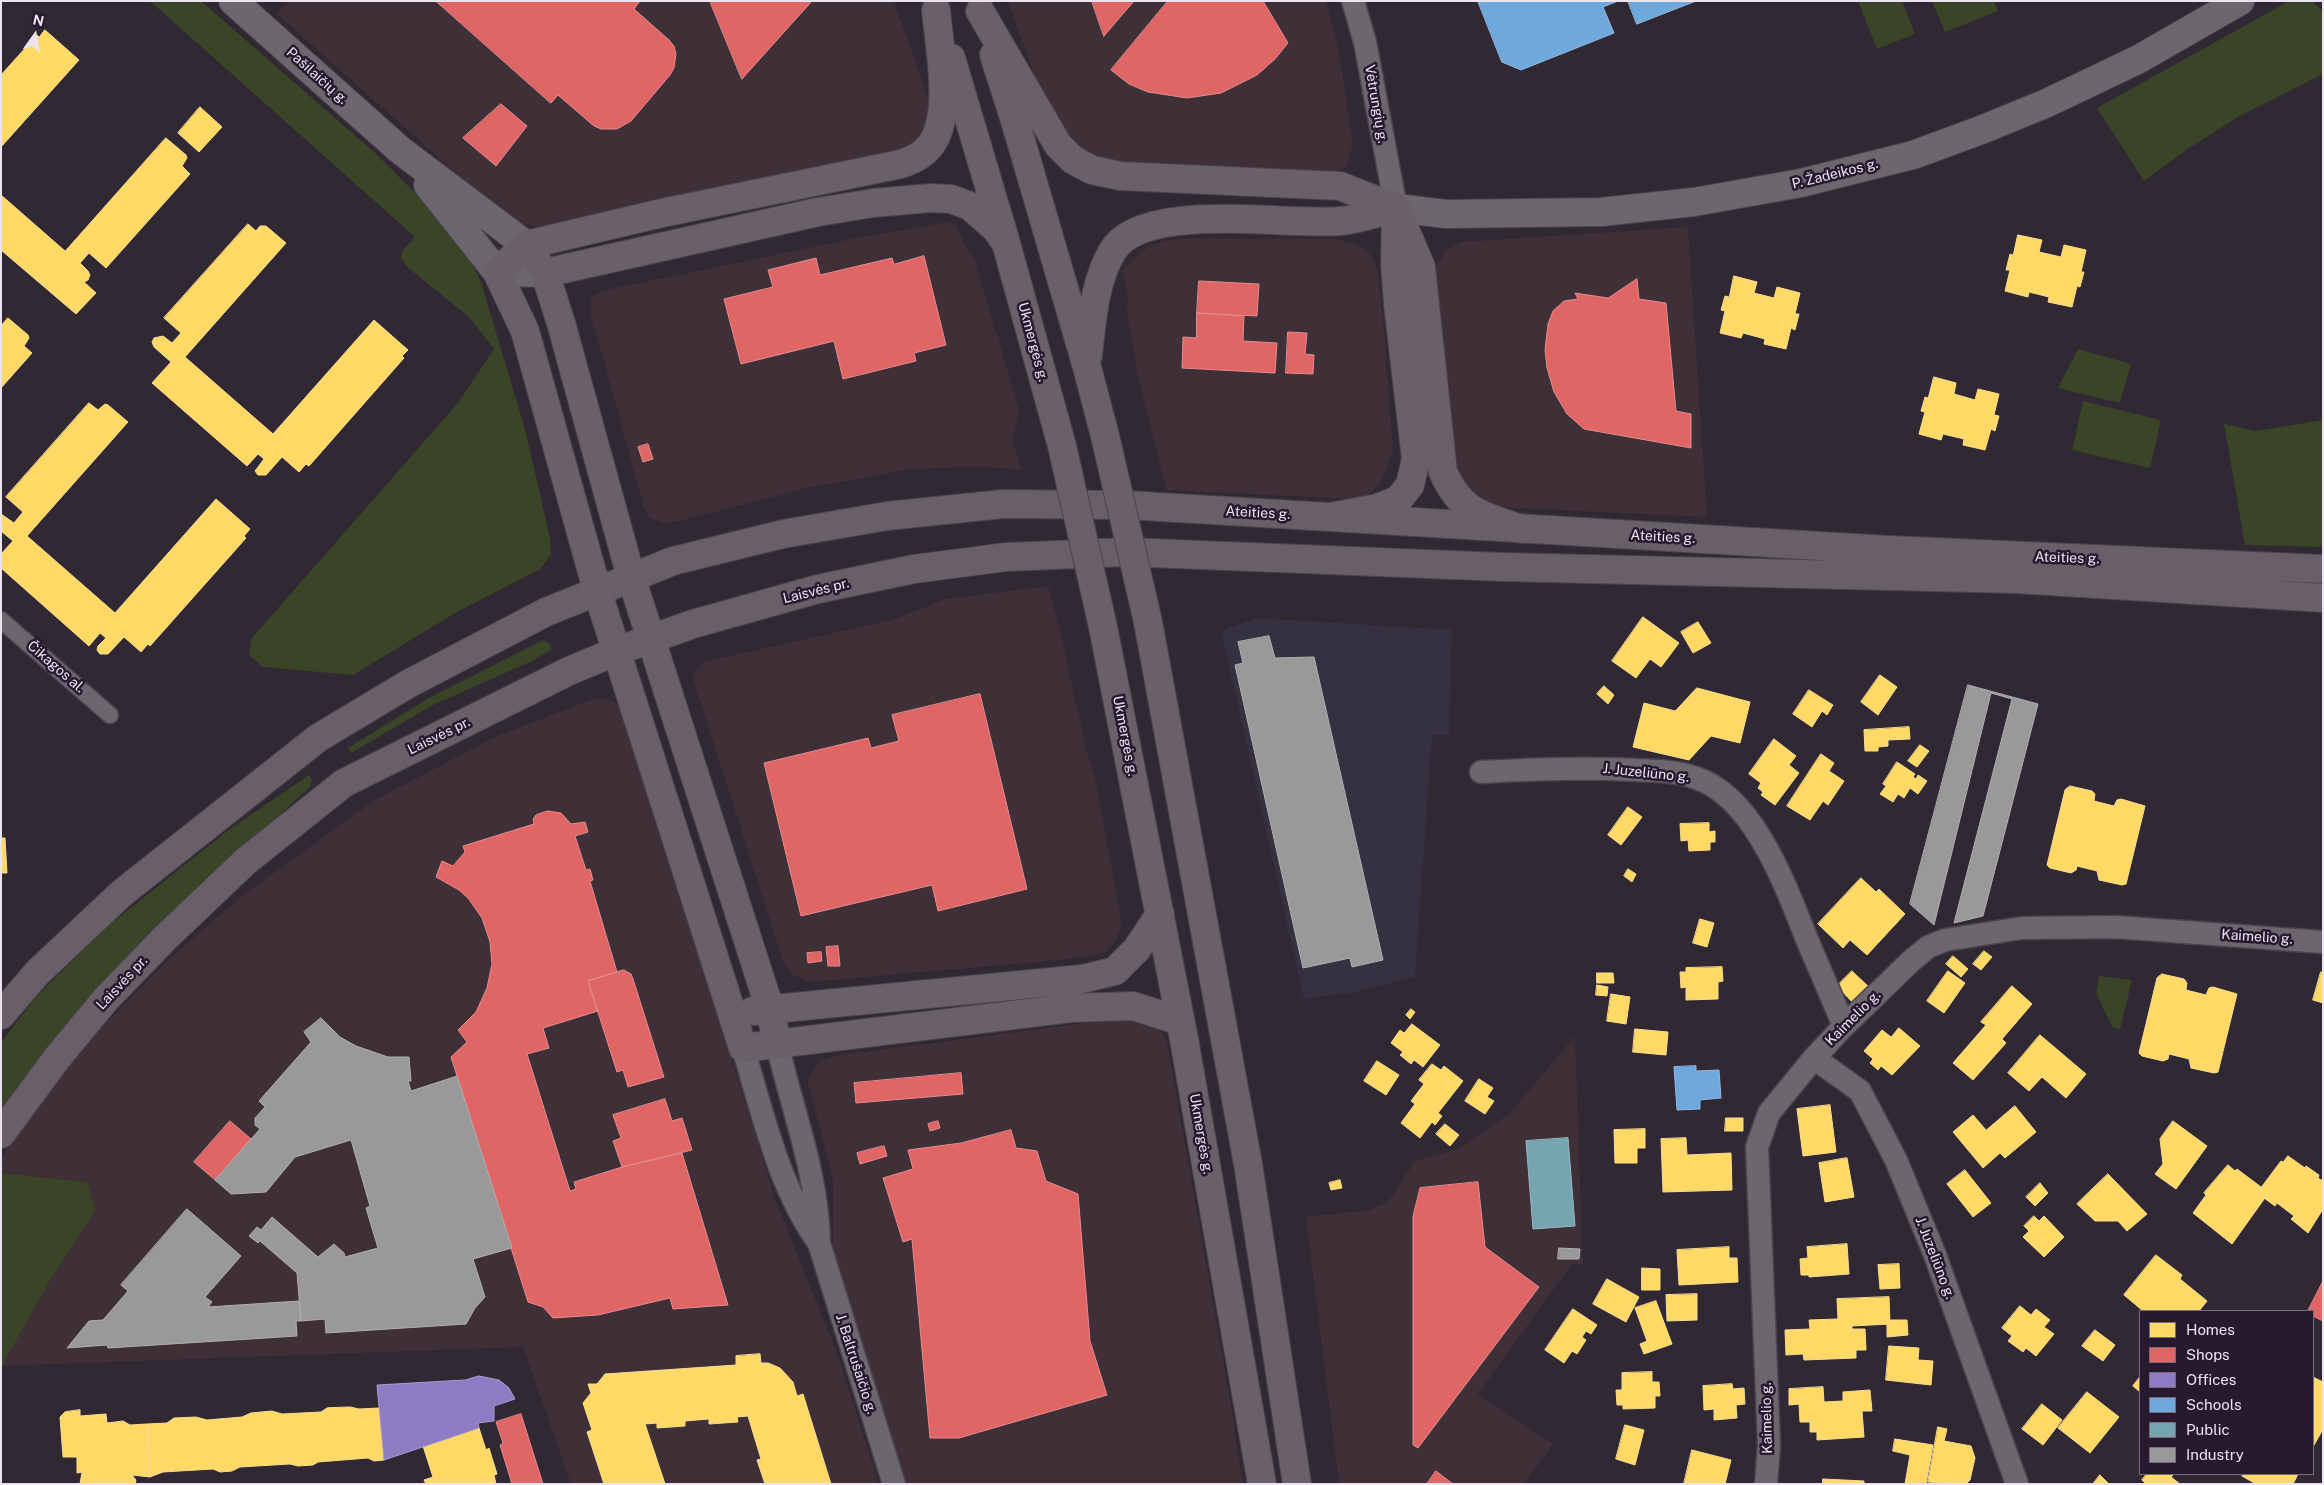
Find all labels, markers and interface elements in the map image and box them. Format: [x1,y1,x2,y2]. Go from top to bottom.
north arrow [10,10,60,60]
text: N [31,11,46,29]
street label: Pašilaičių g. [283,44,351,108]
street label: Vėtrungių g. [1361,64,1391,144]
street label: P. Žadeikos g. [1790,155,1880,193]
street label: Ukmergės g. [1014,300,1052,384]
street label: Ateities g. [1225,503,1291,523]
street label: Ateities g. [1630,527,1696,547]
street label: Ateities g. [2034,548,2100,568]
street label: Laisvės pr. [781,575,851,607]
street label: Čikagos al. [24,637,88,697]
street label: Ukmergės g. [1109,694,1141,778]
street label: Laisvės pr. [405,714,473,758]
street label: J. Juzeliūno g. [1602,760,1690,786]
street label: Kaimelio g. [2221,926,2293,948]
street label: Laisvės pr. [93,953,151,1013]
street label: Kaimelio g. [1822,987,1884,1049]
street label: Ukmergės g. [1186,1092,1216,1176]
street label: J. Juzeliūno g. [1912,1214,1958,1302]
legend [2139,1310,2314,1475]
street label: J. Baltrušaičio g. [832,1312,880,1416]
text: Homes [2186,1321,2235,1338]
text: Shops [2186,1346,2230,1363]
text: Offices [2186,1371,2236,1388]
street label: Kaimelio g. [1758,1382,1776,1454]
text: Schools [2186,1396,2242,1413]
text: Public [2186,1421,2230,1438]
text: Industry [2186,1446,2244,1463]

